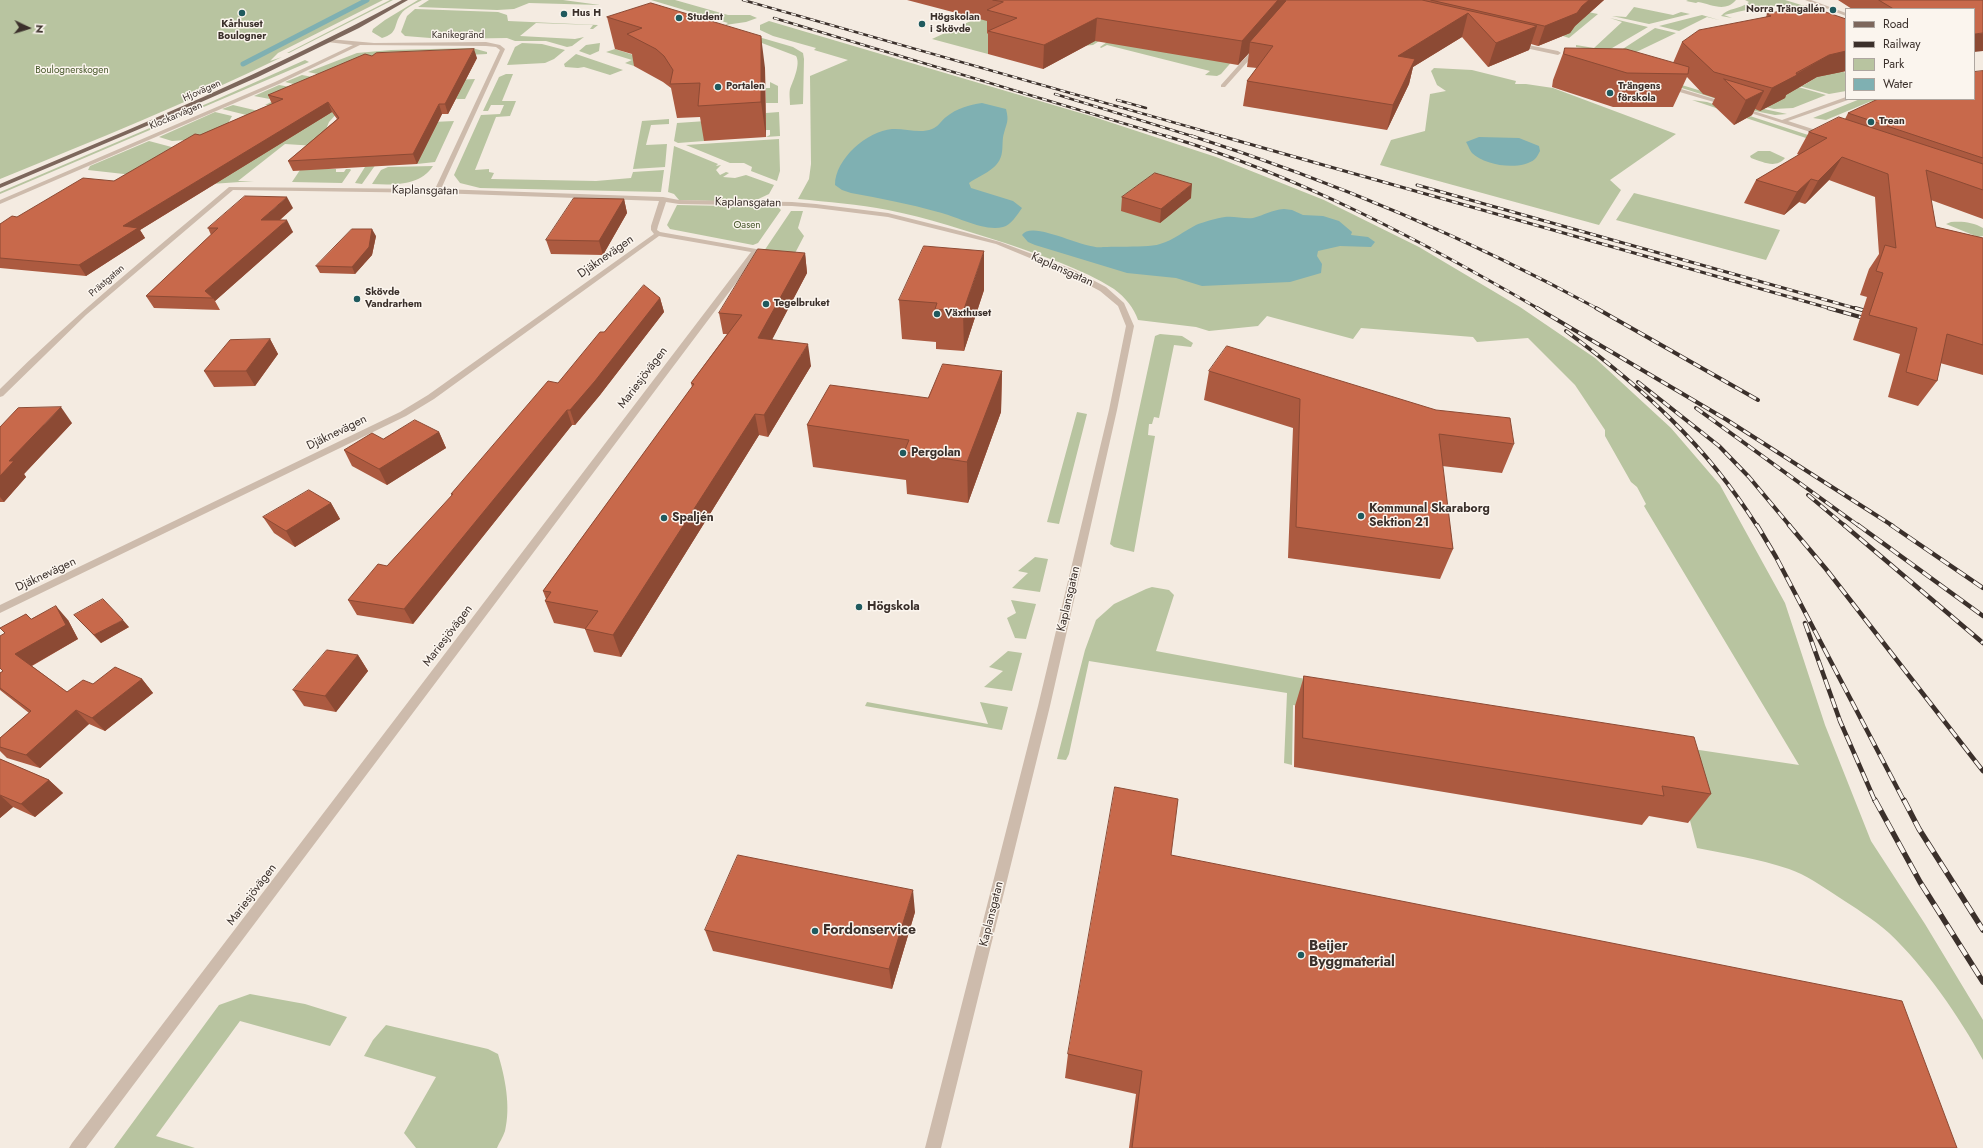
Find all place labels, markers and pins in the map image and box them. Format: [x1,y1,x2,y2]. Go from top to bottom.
place label: Norra Trängallén [1746,4,1825,16]
marker: Norra Trängallén [1828,5,1838,15]
marker: Kårhuset Boulogner [237,8,247,18]
place label: Hus H [572,8,601,20]
marker: Hus H [559,9,569,19]
place label: Student [687,12,723,24]
place label: Högskolan i Skövde [930,12,980,36]
marker: Student [674,13,684,23]
place label: Kårhuset Boulogner [218,19,266,42]
marker: Högskolan i Skövde [917,19,927,29]
place label: Portalen [726,81,765,93]
place label: Trängens förskola [1618,81,1660,104]
marker: Portalen [713,82,723,92]
marker: Trängens förskola [1605,88,1615,98]
place label: Trean [1879,116,1905,128]
marker: Trean [1866,117,1876,127]
place label: Skövde Vandrarhem [365,287,422,310]
marker: Skövde Vandrarhem [352,294,362,304]
place label: Tegelbruket [774,298,829,310]
marker: Tegelbruket [761,299,771,309]
place label: Växthuset [945,308,991,320]
marker: Växthuset [932,309,942,319]
place label: Pergolan [911,446,961,460]
marker: Pergolan [898,448,908,458]
place label: Kommunal Skaraborg Sektion 21 [1369,502,1490,530]
place label: Spaljén [672,511,714,525]
marker: Kommunal Skaraborg Sektion 21 [1356,511,1366,521]
marker: Spaljén [659,513,669,523]
place label: Högskola [867,600,920,614]
marker: Högskola [854,602,864,612]
place label: Fordonservice [823,923,916,939]
marker: Fordonservice [810,926,820,936]
place label: Beijer Byggmaterial [1309,939,1395,972]
marker: Beijer Byggmaterial [1296,950,1306,960]

